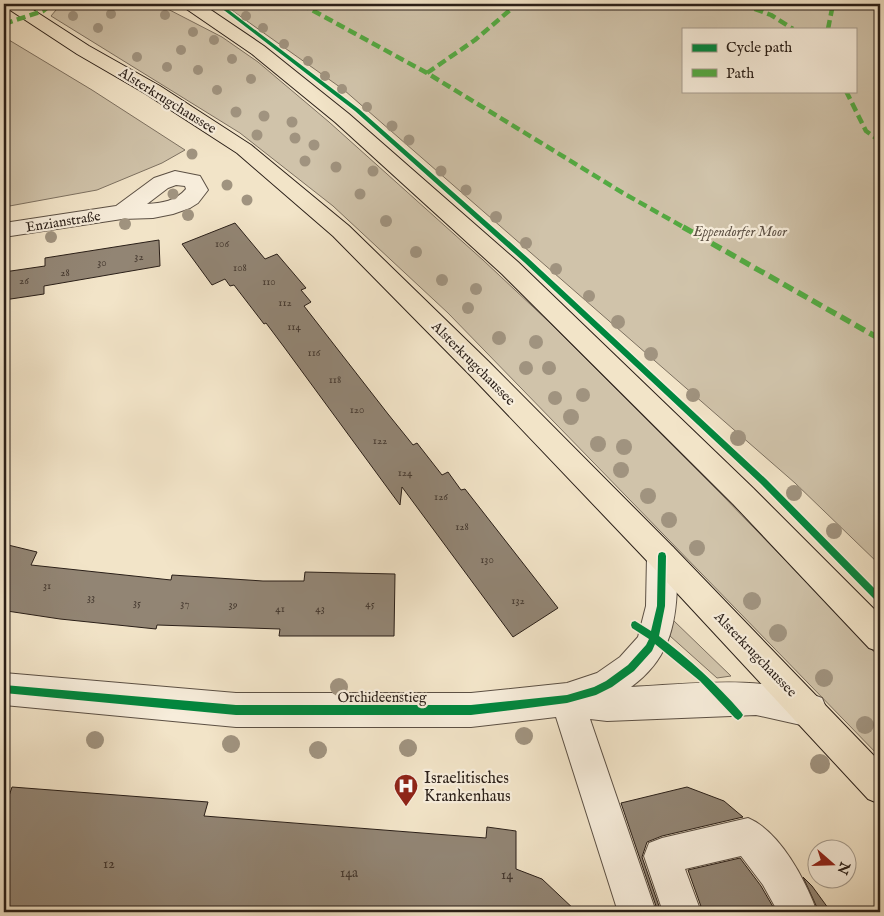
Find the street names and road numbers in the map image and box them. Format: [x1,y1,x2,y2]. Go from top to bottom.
street label: Alsterkrugchaussee [115,63,220,138]
street label: Enzianstraße [24,207,102,237]
street label: Alsterkrugchaussee [427,317,519,410]
street label: Alsterkrugchaussee [709,608,801,701]
street label: Orchideenstieg [337,689,427,707]

